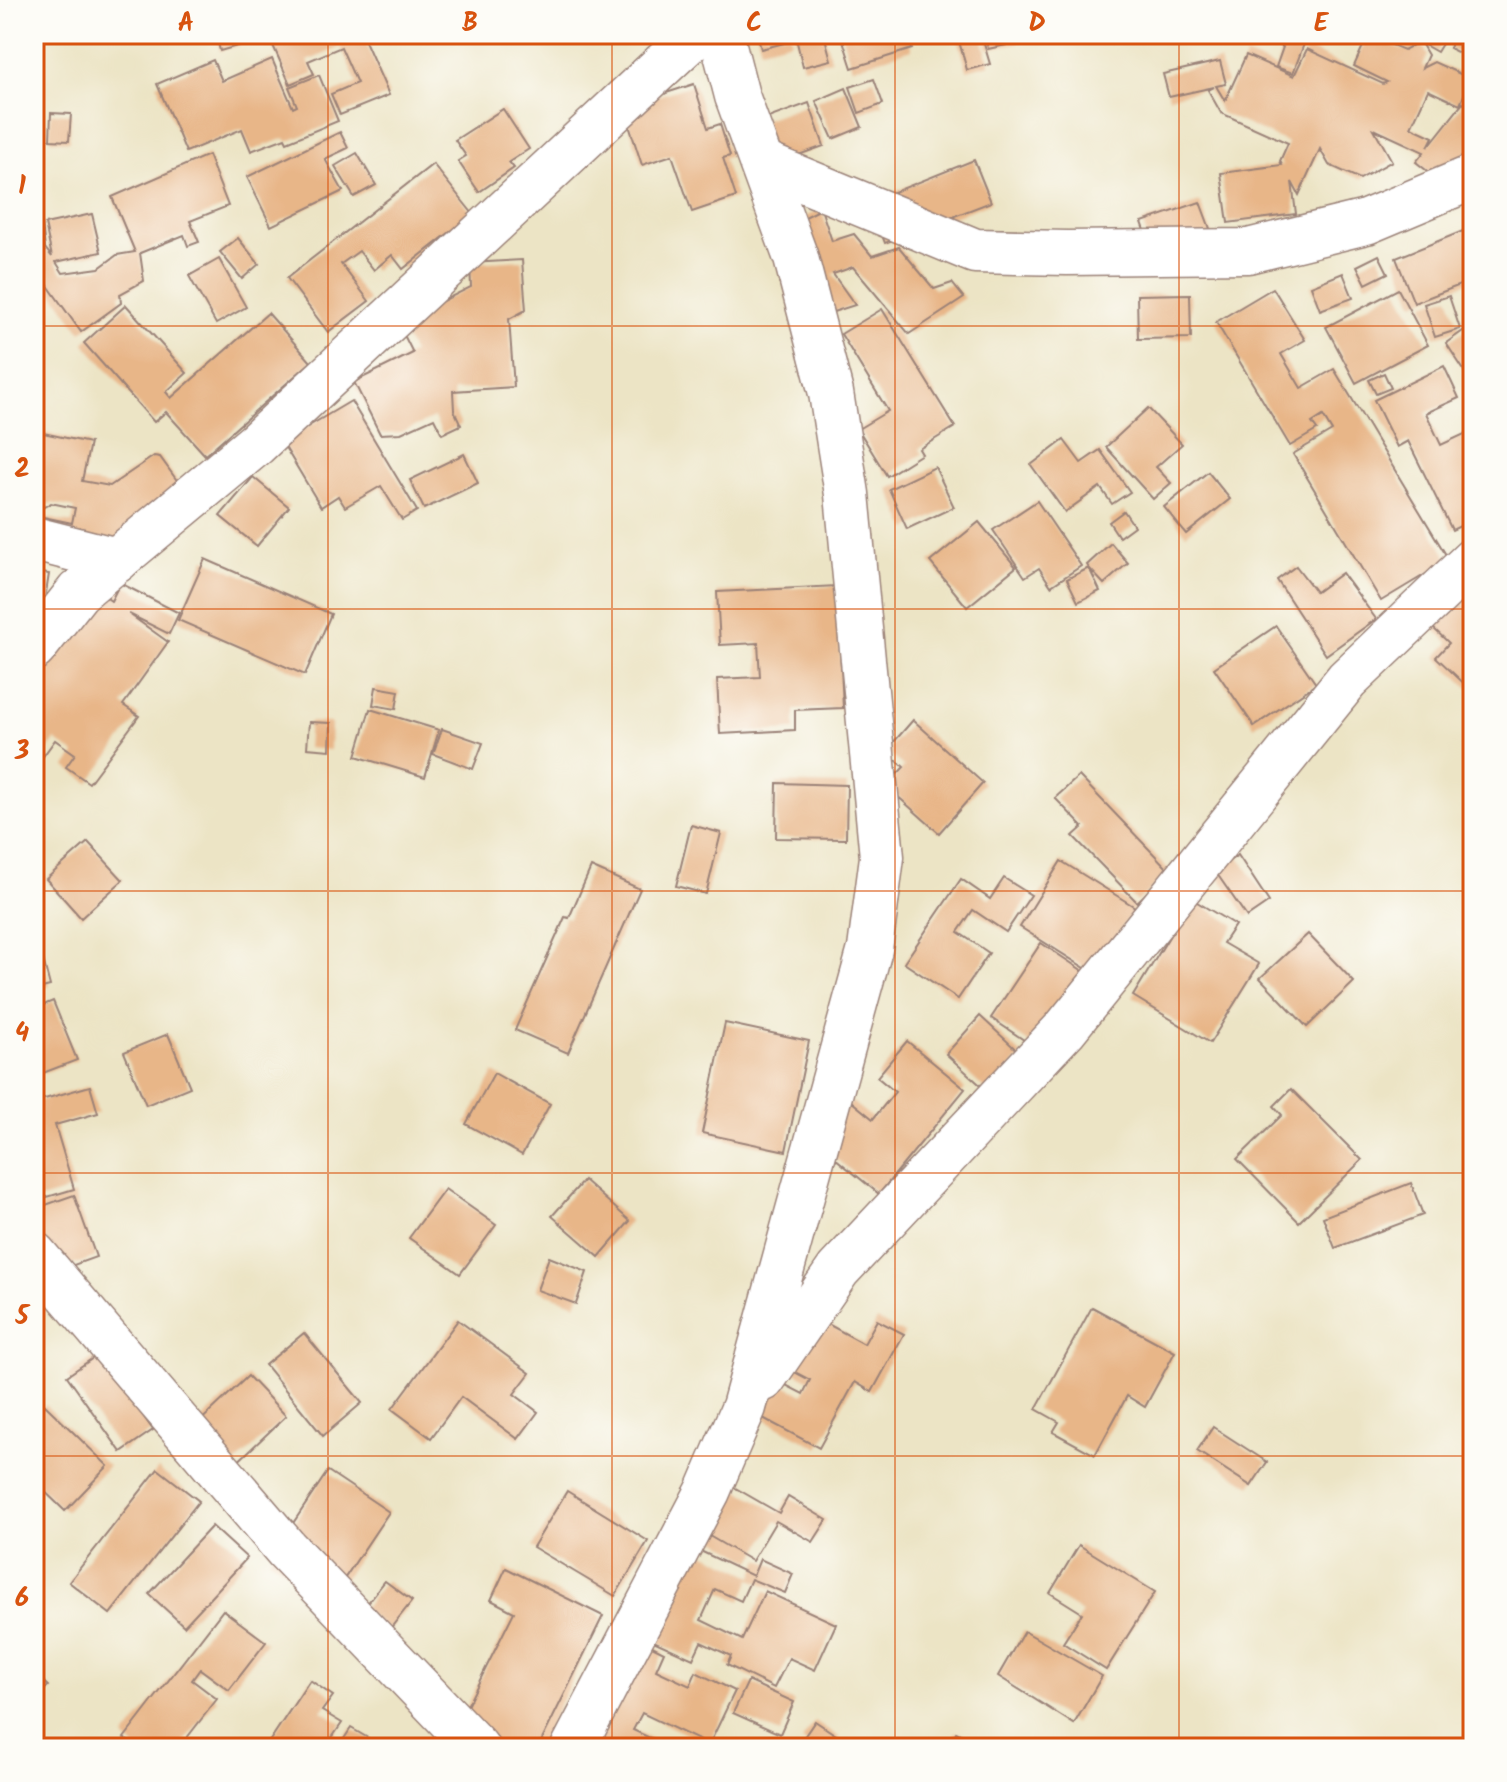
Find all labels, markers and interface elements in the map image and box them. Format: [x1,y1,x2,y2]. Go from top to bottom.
text: A [178,3,194,45]
text: B [462,3,478,45]
text: C [746,3,762,45]
text: D [1028,3,1046,45]
text: E [1314,3,1330,45]
text: 1 [18,166,26,208]
text: 2 [14,449,30,491]
text: 3 [14,731,29,773]
text: 4 [15,1013,29,1055]
text: 5 [14,1296,30,1338]
text: 6 [15,1578,29,1620]

